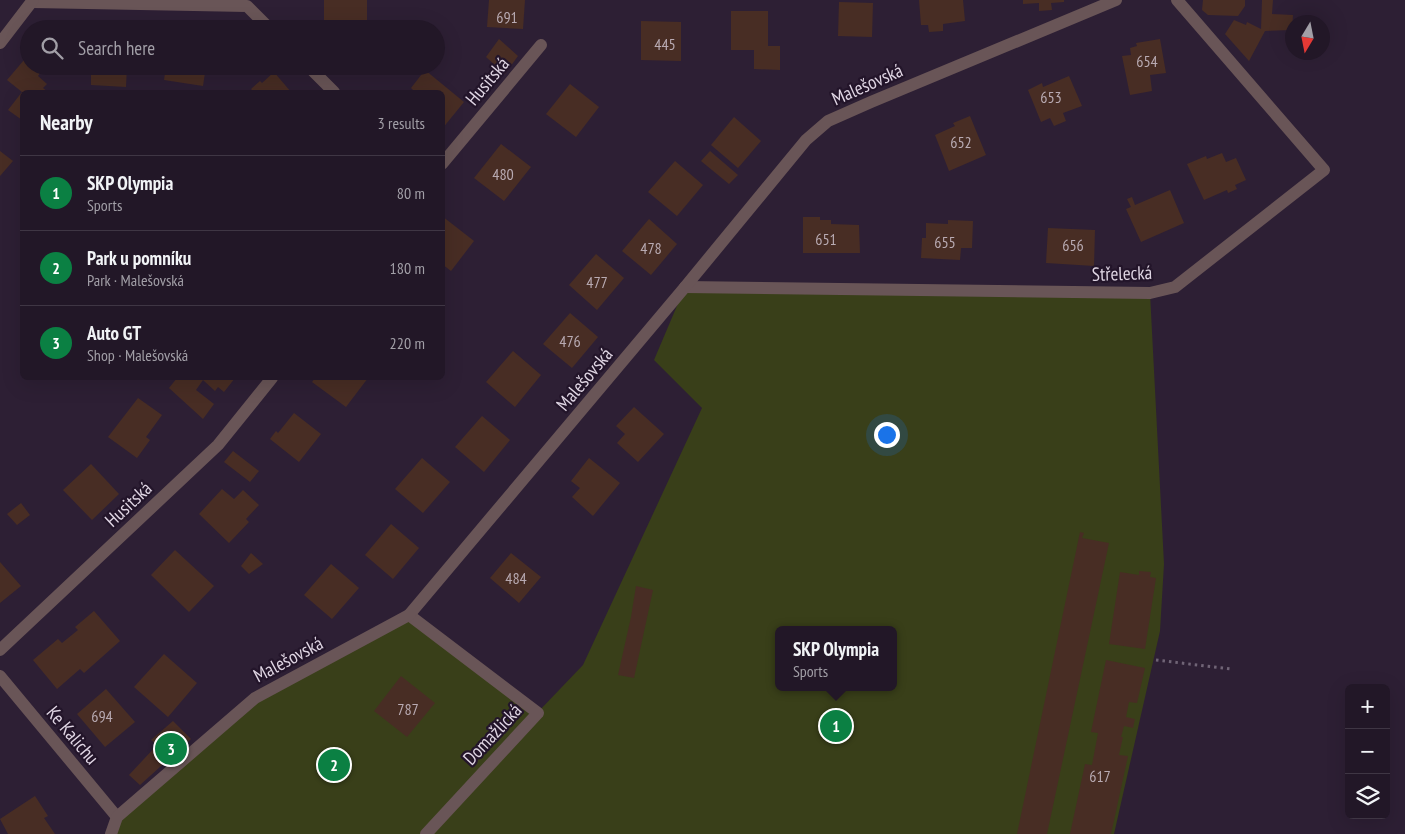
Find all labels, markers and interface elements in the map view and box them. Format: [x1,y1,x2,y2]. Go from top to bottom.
house number: 691 [496,7,518,27]
north arrow [1285,15,1330,60]
search box [20,20,445,75]
icon: search [38,34,66,62]
house number: 445 [654,34,676,54]
text: Search here [78,36,155,60]
house number: 654 [1136,51,1158,71]
street label: Husitská [460,52,514,110]
street label: Malešovská [828,58,906,110]
house number: 653 [1040,87,1062,107]
text: Nearby [40,109,93,136]
text: 3 results [378,113,425,133]
house number: 652 [950,132,972,152]
house number: 480 [492,164,514,184]
text: SKP Olympia [87,171,173,195]
text: 1 [52,183,60,203]
text: 80 m [397,183,425,203]
text: Sports [87,195,122,215]
house number: 651 [815,229,837,249]
house number: 655 [934,232,956,252]
house number: 656 [1062,235,1084,255]
house number: 478 [640,238,662,258]
text: Park u pomníku [87,246,191,270]
text: 2 [52,258,60,278]
text: 180 m [390,258,425,278]
street label: Střelecká [1091,260,1153,286]
text: Park · Malešovská [87,270,184,290]
house number: 477 [586,272,608,292]
text: Auto GT [87,321,141,345]
house number: 476 [559,331,581,351]
text: 3 [52,333,60,353]
text: 220 m [390,333,425,353]
street label: Malešovská [551,342,617,416]
text: Shop · Malešovská [87,345,188,365]
your location [874,422,900,448]
street label: Husitská [99,476,157,532]
house number: 484 [505,568,527,588]
popup [775,626,897,691]
street label: Malešovská [249,631,327,687]
text: SKP Olympia [793,637,879,661]
text: Sports [793,661,828,681]
map controls [1345,684,1390,819]
button: + [1345,684,1390,729]
street label: Domažlická [458,698,526,770]
house number: 787 [397,699,419,719]
street label: Ke Kalichu [42,701,104,769]
house number: 694 [91,706,113,726]
pin: 1 [820,707,852,745]
button: − [1345,729,1390,774]
pin: 3 [155,730,187,768]
pin: 2 [318,746,350,784]
house number: 617 [1089,766,1111,786]
button: layers [1345,774,1390,819]

